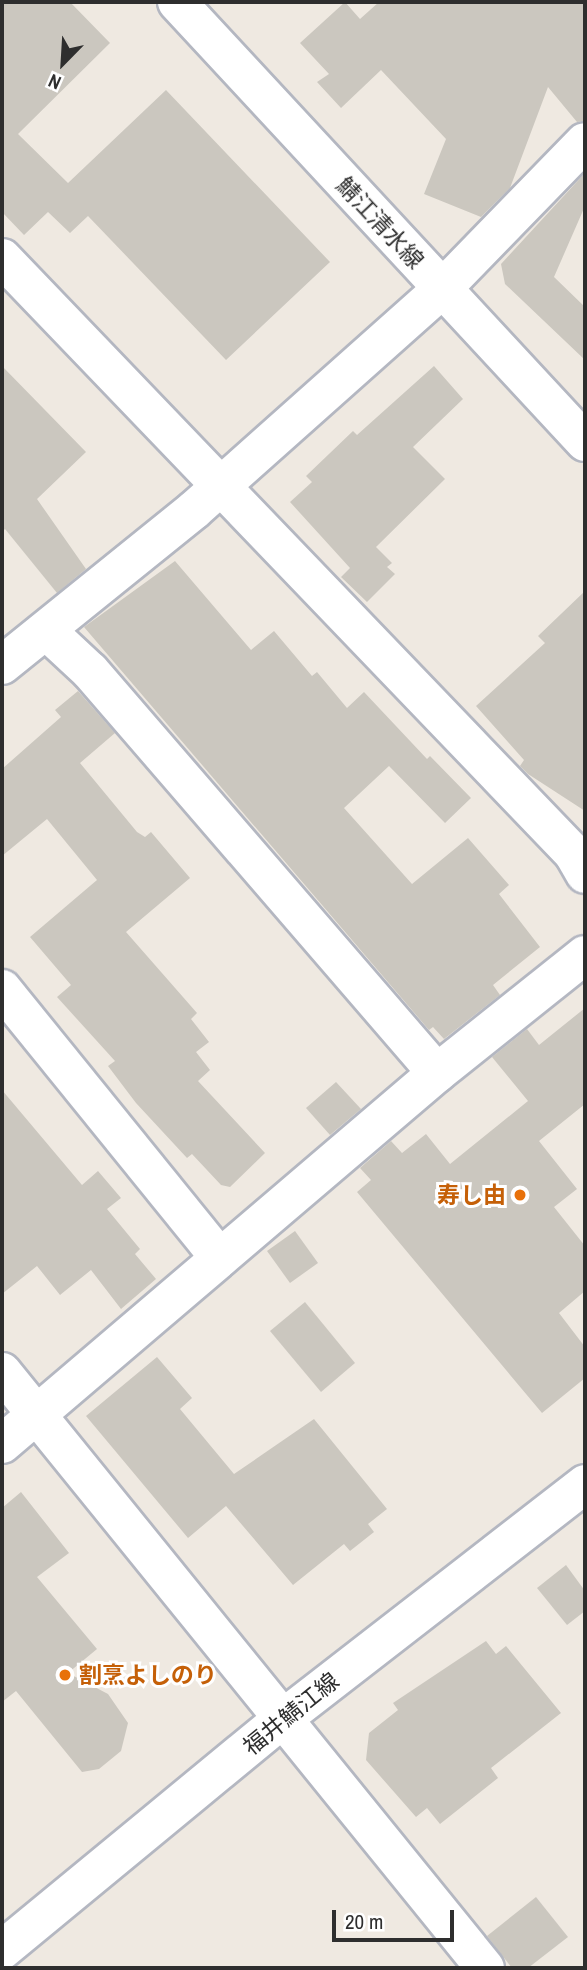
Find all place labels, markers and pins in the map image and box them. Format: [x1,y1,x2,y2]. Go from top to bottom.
place label: 寿し由 [437,1181,506,1209]
marker: 寿し由 [512,1187,528,1203]
place label: 割烹よしのり [79,1661,217,1689]
marker: 割烹よしのり [57,1667,73,1683]

